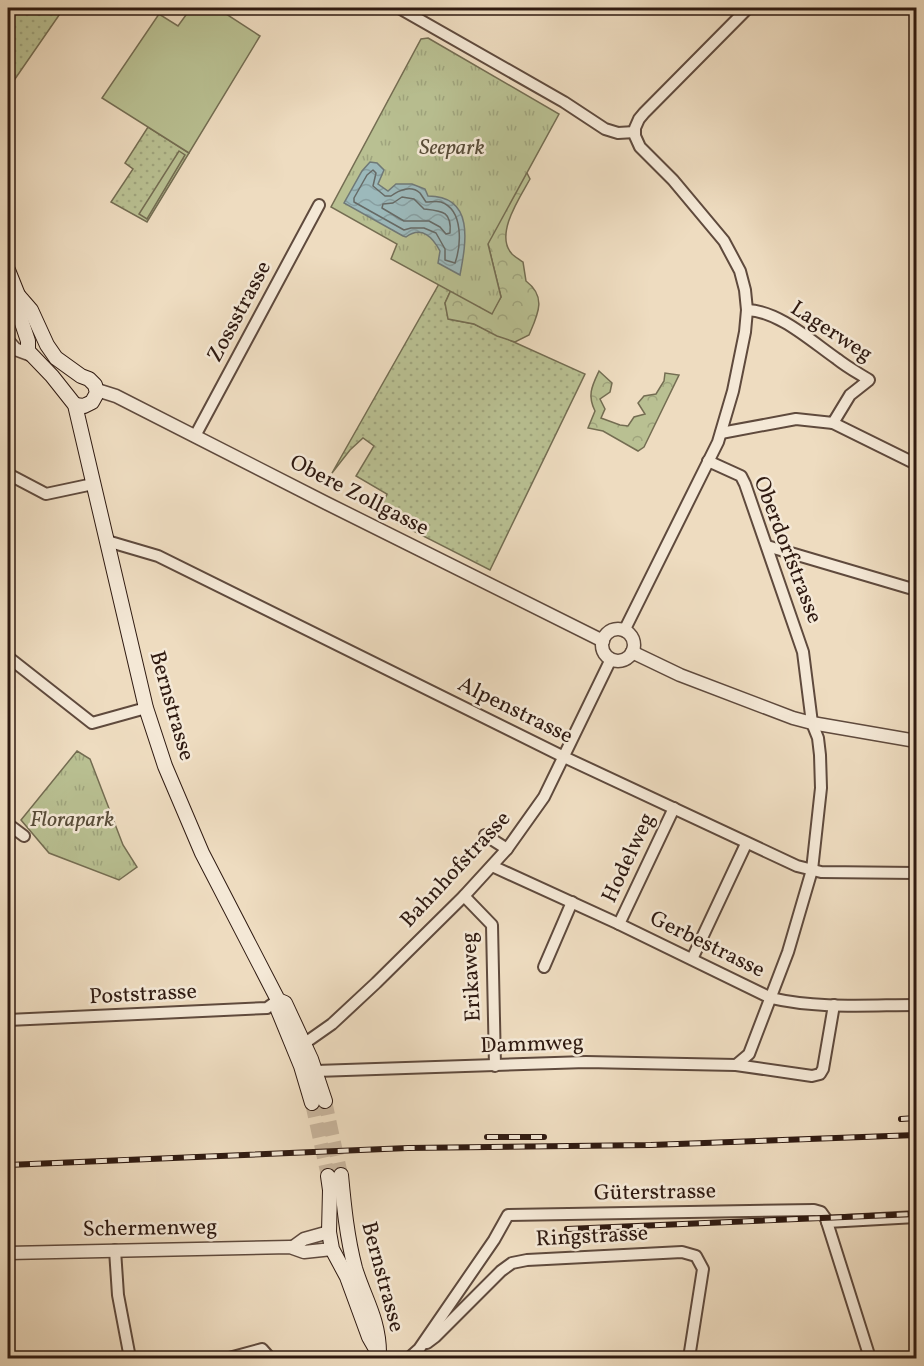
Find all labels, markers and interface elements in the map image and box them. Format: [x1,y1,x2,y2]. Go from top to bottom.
park label: Seepark [419,133,485,164]
street label: Zossstrasse [200,256,280,368]
street label: Lagerweg [784,294,878,370]
street label: Obere Zollgasse [284,448,434,544]
street label: Oberdorfstrasse [745,472,829,628]
street label: Bernstrasse [141,647,201,765]
street label: Alpenstrasse [452,670,578,752]
park label: Florapark [30,805,114,836]
street label: Bahnhofstrasse [394,805,518,935]
street label: Hodelweg [595,808,663,908]
street label: Gerbestrasse [644,904,770,986]
street label: Erikaweg [454,931,490,1023]
street label: Poststrasse [88,977,198,1013]
street label: Dammweg [480,1028,584,1062]
street label: Güterstrasse [594,1176,716,1210]
street label: Schermenweg [82,1212,218,1246]
street label: Bernstrasse [352,1218,412,1336]
street label: Ringstrasse [535,1219,649,1255]

